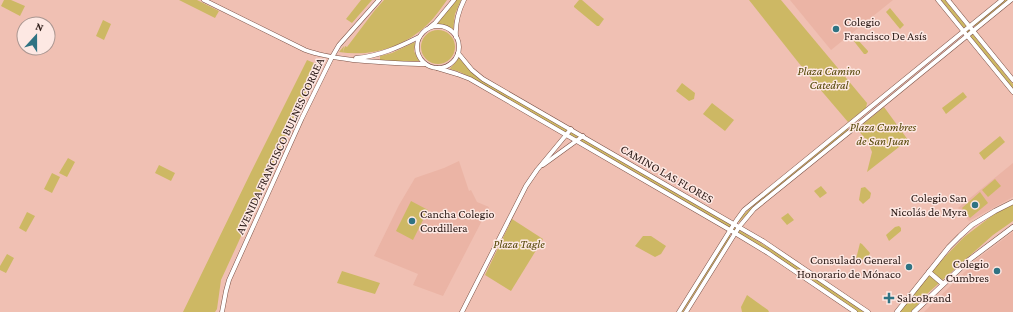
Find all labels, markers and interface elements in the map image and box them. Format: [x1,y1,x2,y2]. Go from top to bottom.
place label: Colegio Francisco De Asís [844,15,927,43]
north arrow [16,16,56,56]
text: N [34,20,46,34]
marker: Colegio Francisco De Asís [831,24,841,34]
street label: AVENIDA FRANCISCO BULNES CORREA [233,55,327,237]
park label: Plaza Camino Catedral [798,64,860,92]
park label: Plaza Cumbres de San Juan [850,120,917,148]
street label: CAMINO LAS FLORES [618,142,716,206]
place label: Colegio San Nicolás de Myra [890,191,968,219]
marker: Colegio San Nicolás de Myra [970,200,980,210]
place label: Cancha Colegio Cordillera [420,207,495,235]
marker: Cancha Colegio Cordillera [407,216,417,226]
park label: Plaza Tagle [493,237,545,251]
place label: Consulado General Honorario de Mónaco [797,253,901,281]
place label: Colegio Cumbres [946,257,989,285]
marker: Consulado General Honorario de Mónaco [904,262,914,272]
marker: Colegio Cumbres [992,266,1002,276]
place label: SalcoBrand [897,291,952,305]
marker: SalcoBrand [884,293,894,303]

